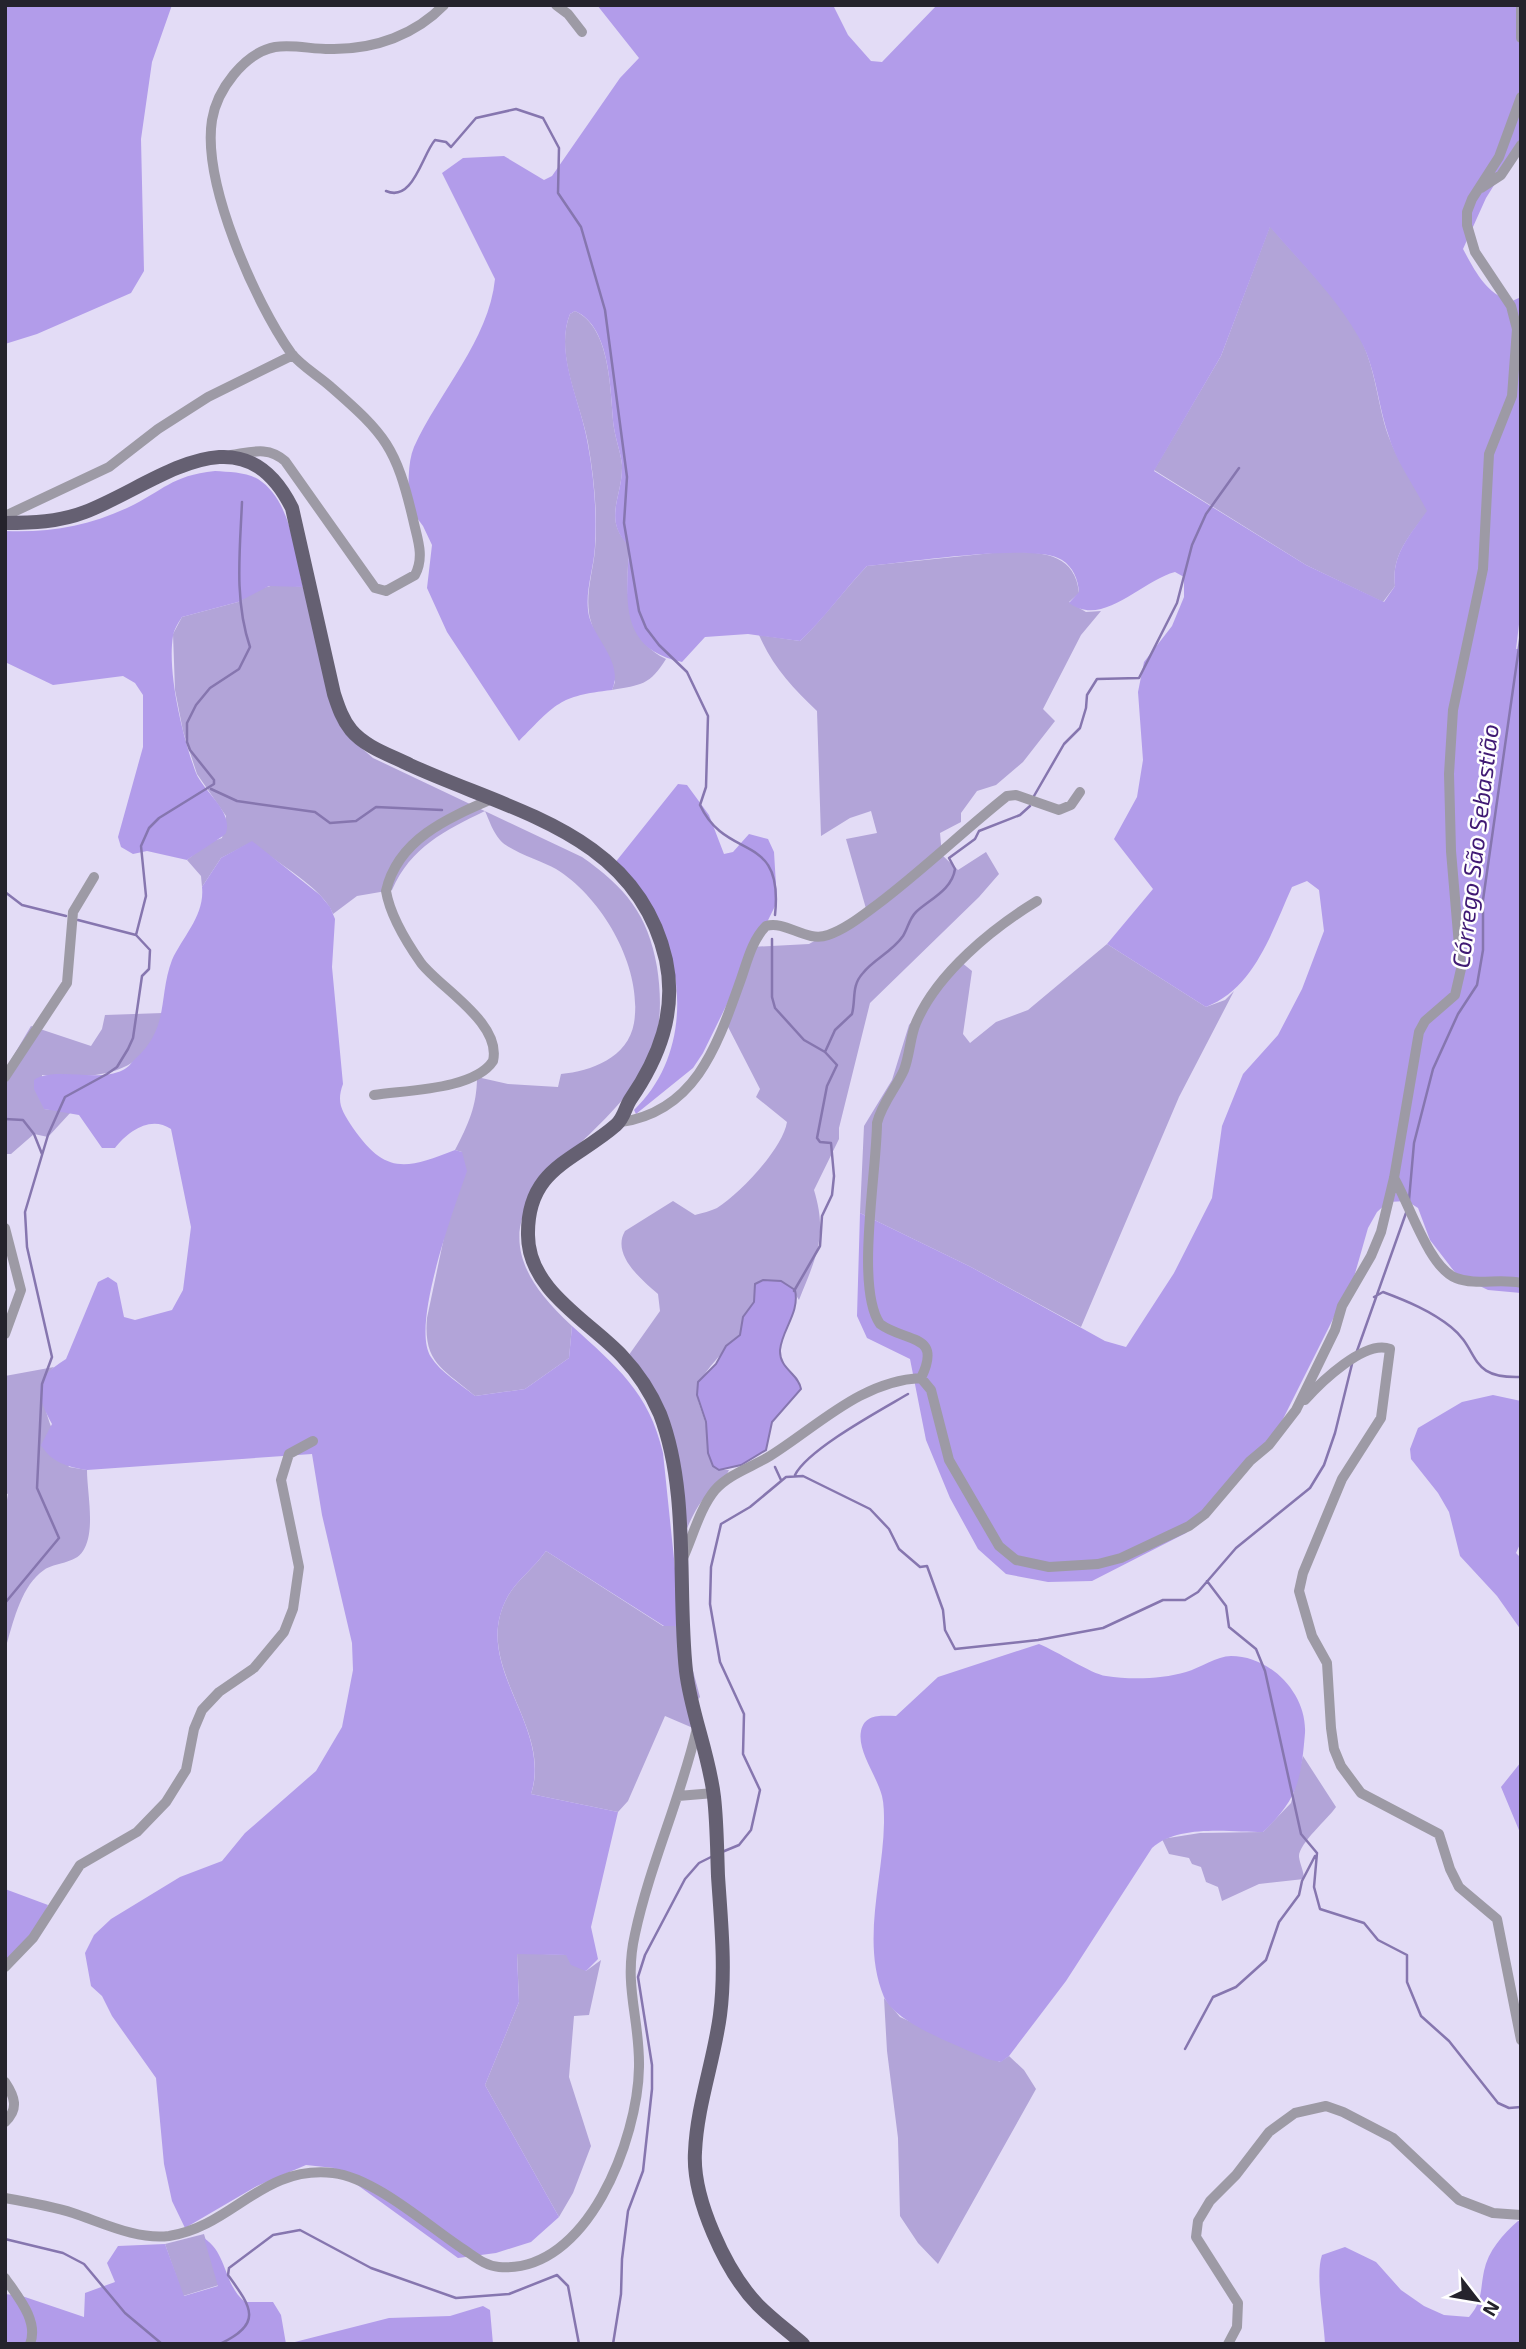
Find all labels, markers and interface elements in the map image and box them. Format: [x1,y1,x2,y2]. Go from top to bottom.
water label: Córrego São Sebastião [1445,722,1504,970]
north arrow [1442,2265,1512,2335]
text: N [1479,2297,1505,2321]

